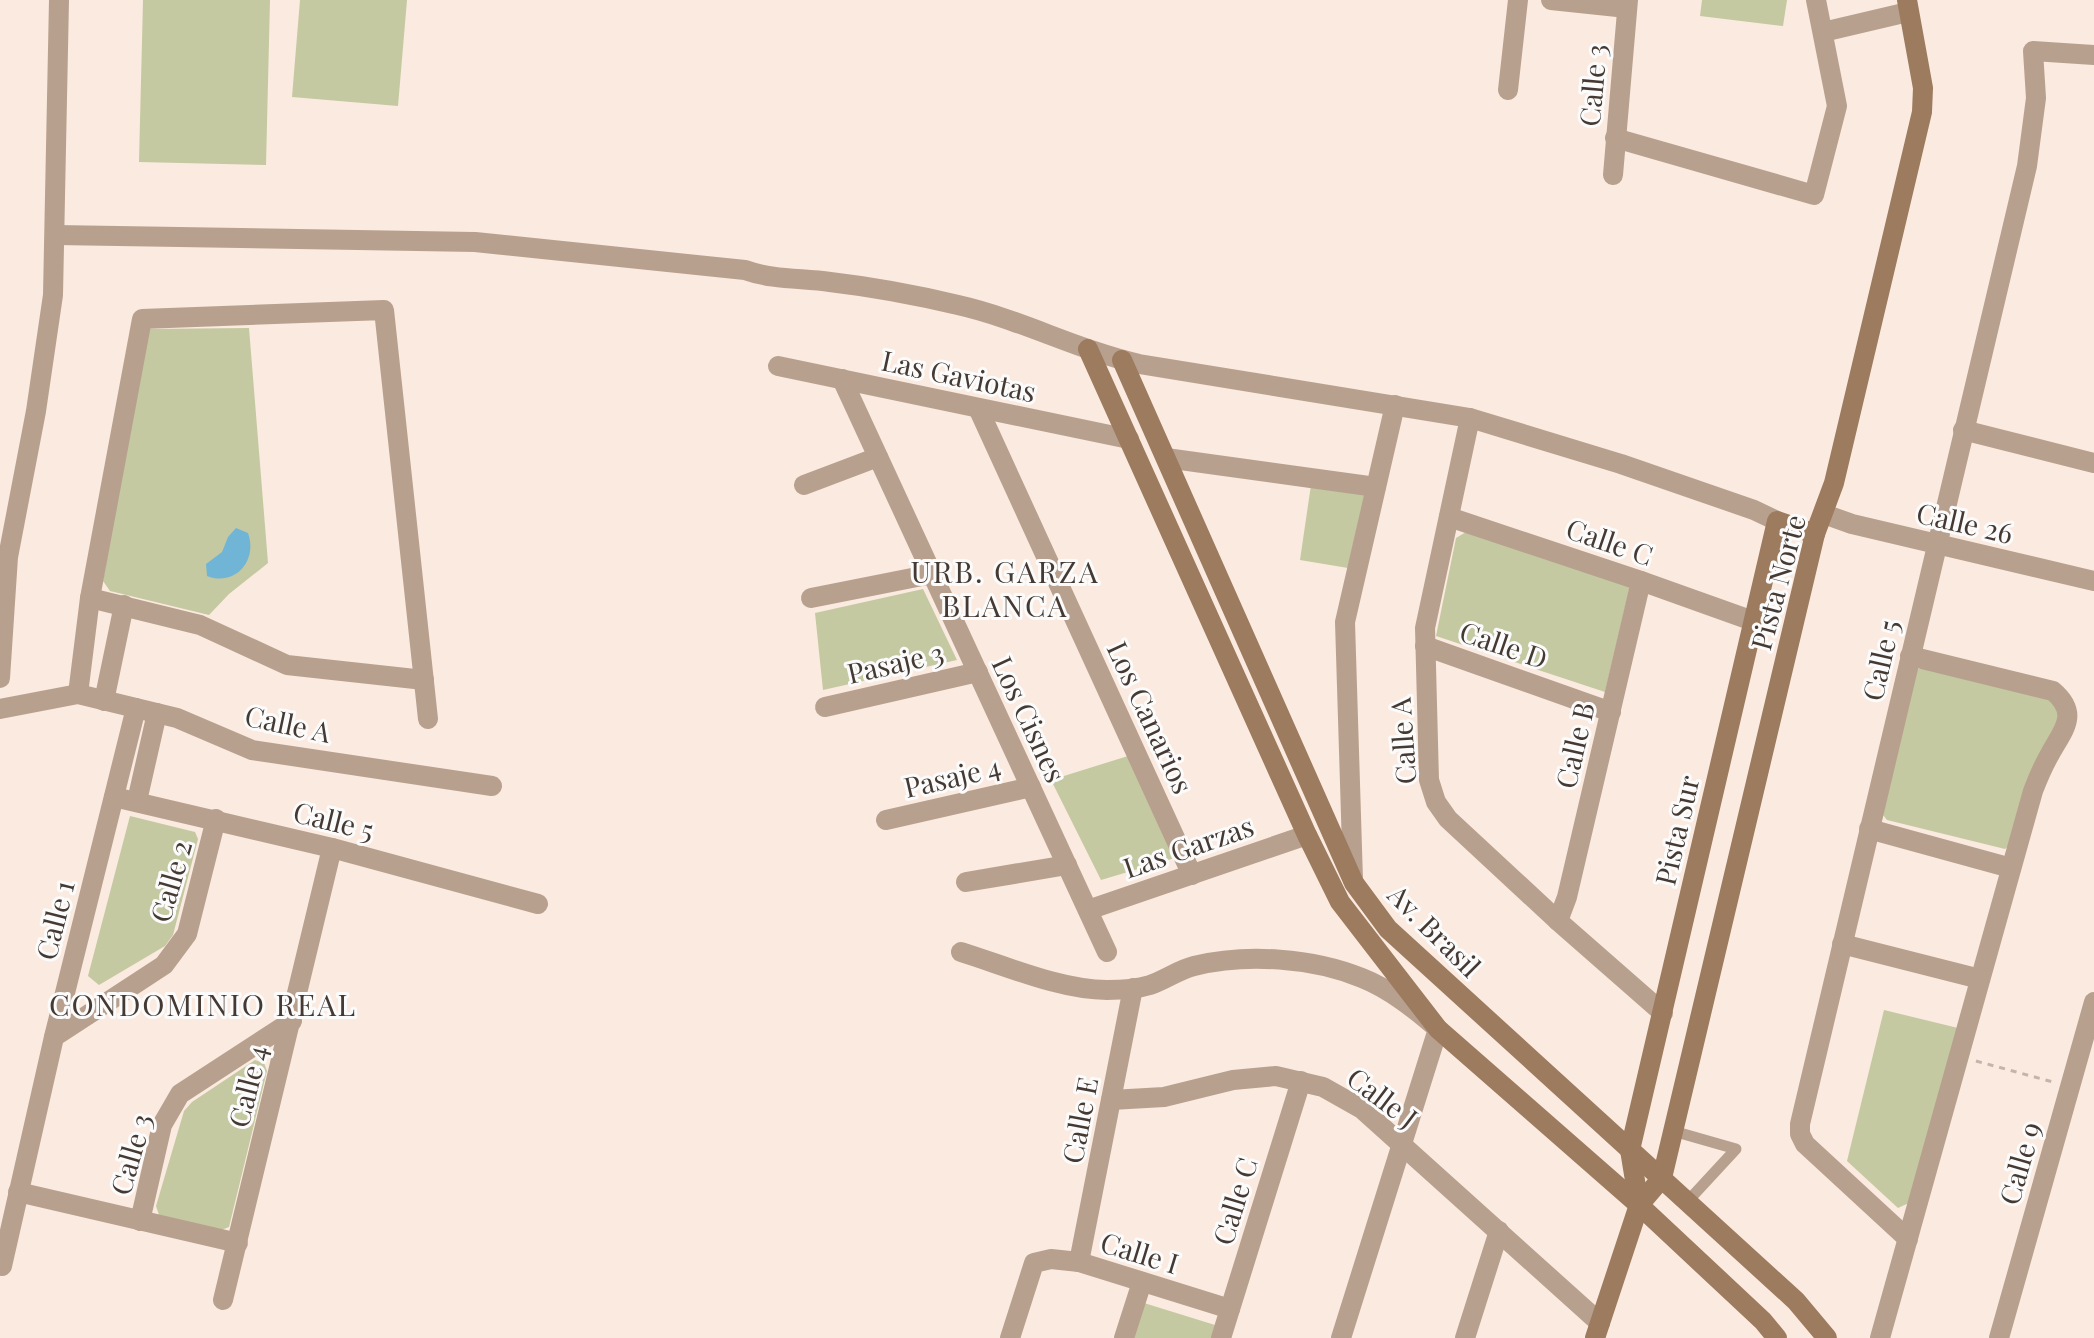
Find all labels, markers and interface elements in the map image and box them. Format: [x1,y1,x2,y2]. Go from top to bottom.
street label: Calle 3 [1570,42,1614,128]
street label: Las Gaviotas [878,341,1040,409]
street label: Calle 26 [1913,493,2017,551]
street label: Calle C [1562,509,1658,573]
street label: Pista Norte [1741,510,1813,654]
district label: URB. GARZA BLANCA [910,551,1100,625]
street label: Calle D [1455,612,1553,676]
street label: Calle 5 [1853,616,1907,704]
street label: Pasaje 3 [843,633,947,691]
street label: Los Canarios [1100,635,1202,799]
street label: Los Cisnes [985,650,1075,788]
street label: Calle A [242,696,335,750]
street label: Calle A [1380,696,1423,786]
street label: Calle B [1546,698,1602,792]
street label: Pasaje 4 [900,747,1004,805]
street label: Pista Sur [1645,771,1707,888]
street label: Calle 5 [290,792,378,848]
street label: Las Garzas [1118,806,1258,886]
street label: Calle 2 [141,836,199,926]
street label: Av. Brasil [1380,875,1489,984]
street label: Calle 1 [26,876,82,964]
district label: CONDOMINIO REAL [49,984,357,1024]
street label: Calle 4 [219,1041,275,1131]
street label: Calle J [1340,1058,1426,1136]
street label: Calle E [1053,1074,1105,1166]
street label: Calle 3 [101,1109,159,1199]
street label: Calle 9 [1990,1117,2048,1209]
street label: Calle C [1203,1153,1265,1249]
street label: Calle I [1097,1223,1183,1281]

